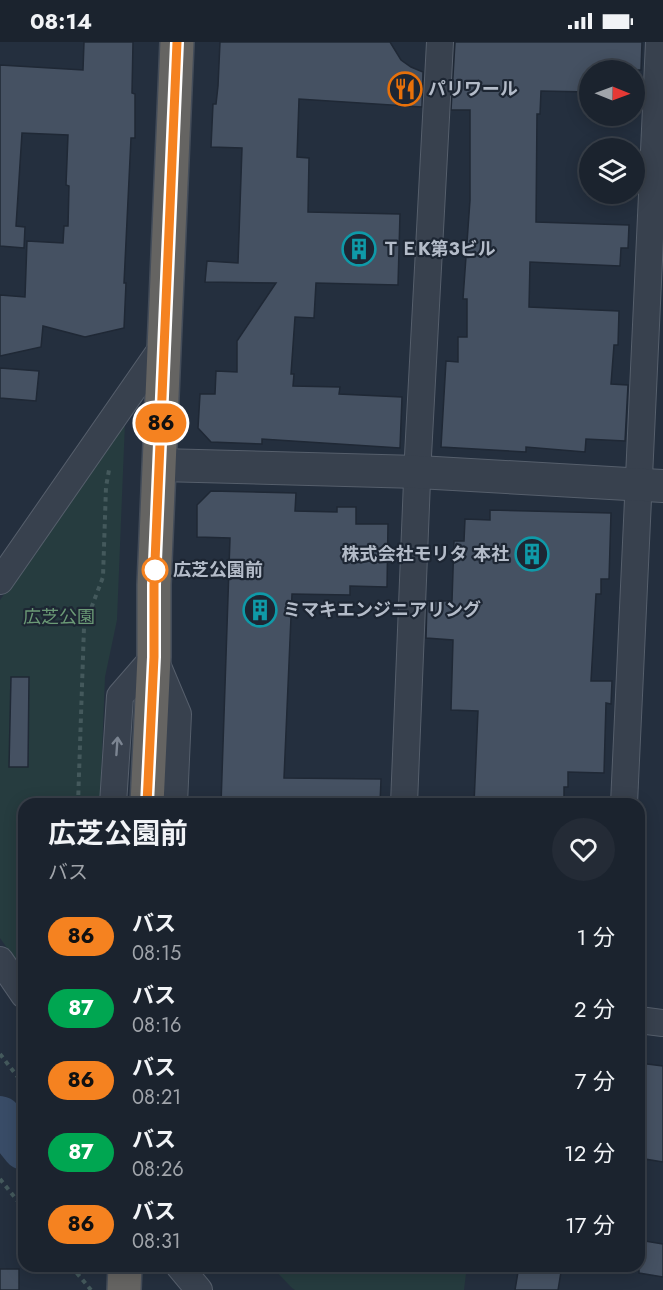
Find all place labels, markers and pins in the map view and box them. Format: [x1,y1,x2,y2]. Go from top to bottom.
restaurant icon: パリワール [387,71,423,107]
place label: パリワール [428,76,518,102]
building icon: ＴＥK第3ビル [341,231,377,267]
place label: ＴＥK第3ビル [382,236,496,262]
building icon: 株式会社モリタ 本社 [514,536,550,572]
place label: 株式会社モリタ 本社 [342,541,509,567]
marker: 広芝公園前 [142,557,168,583]
place label: 広芝公園前 [173,557,263,583]
building icon: ミマキエンジニアリング [242,592,278,628]
place label: ミマキエンジニアリング [283,597,481,623]

